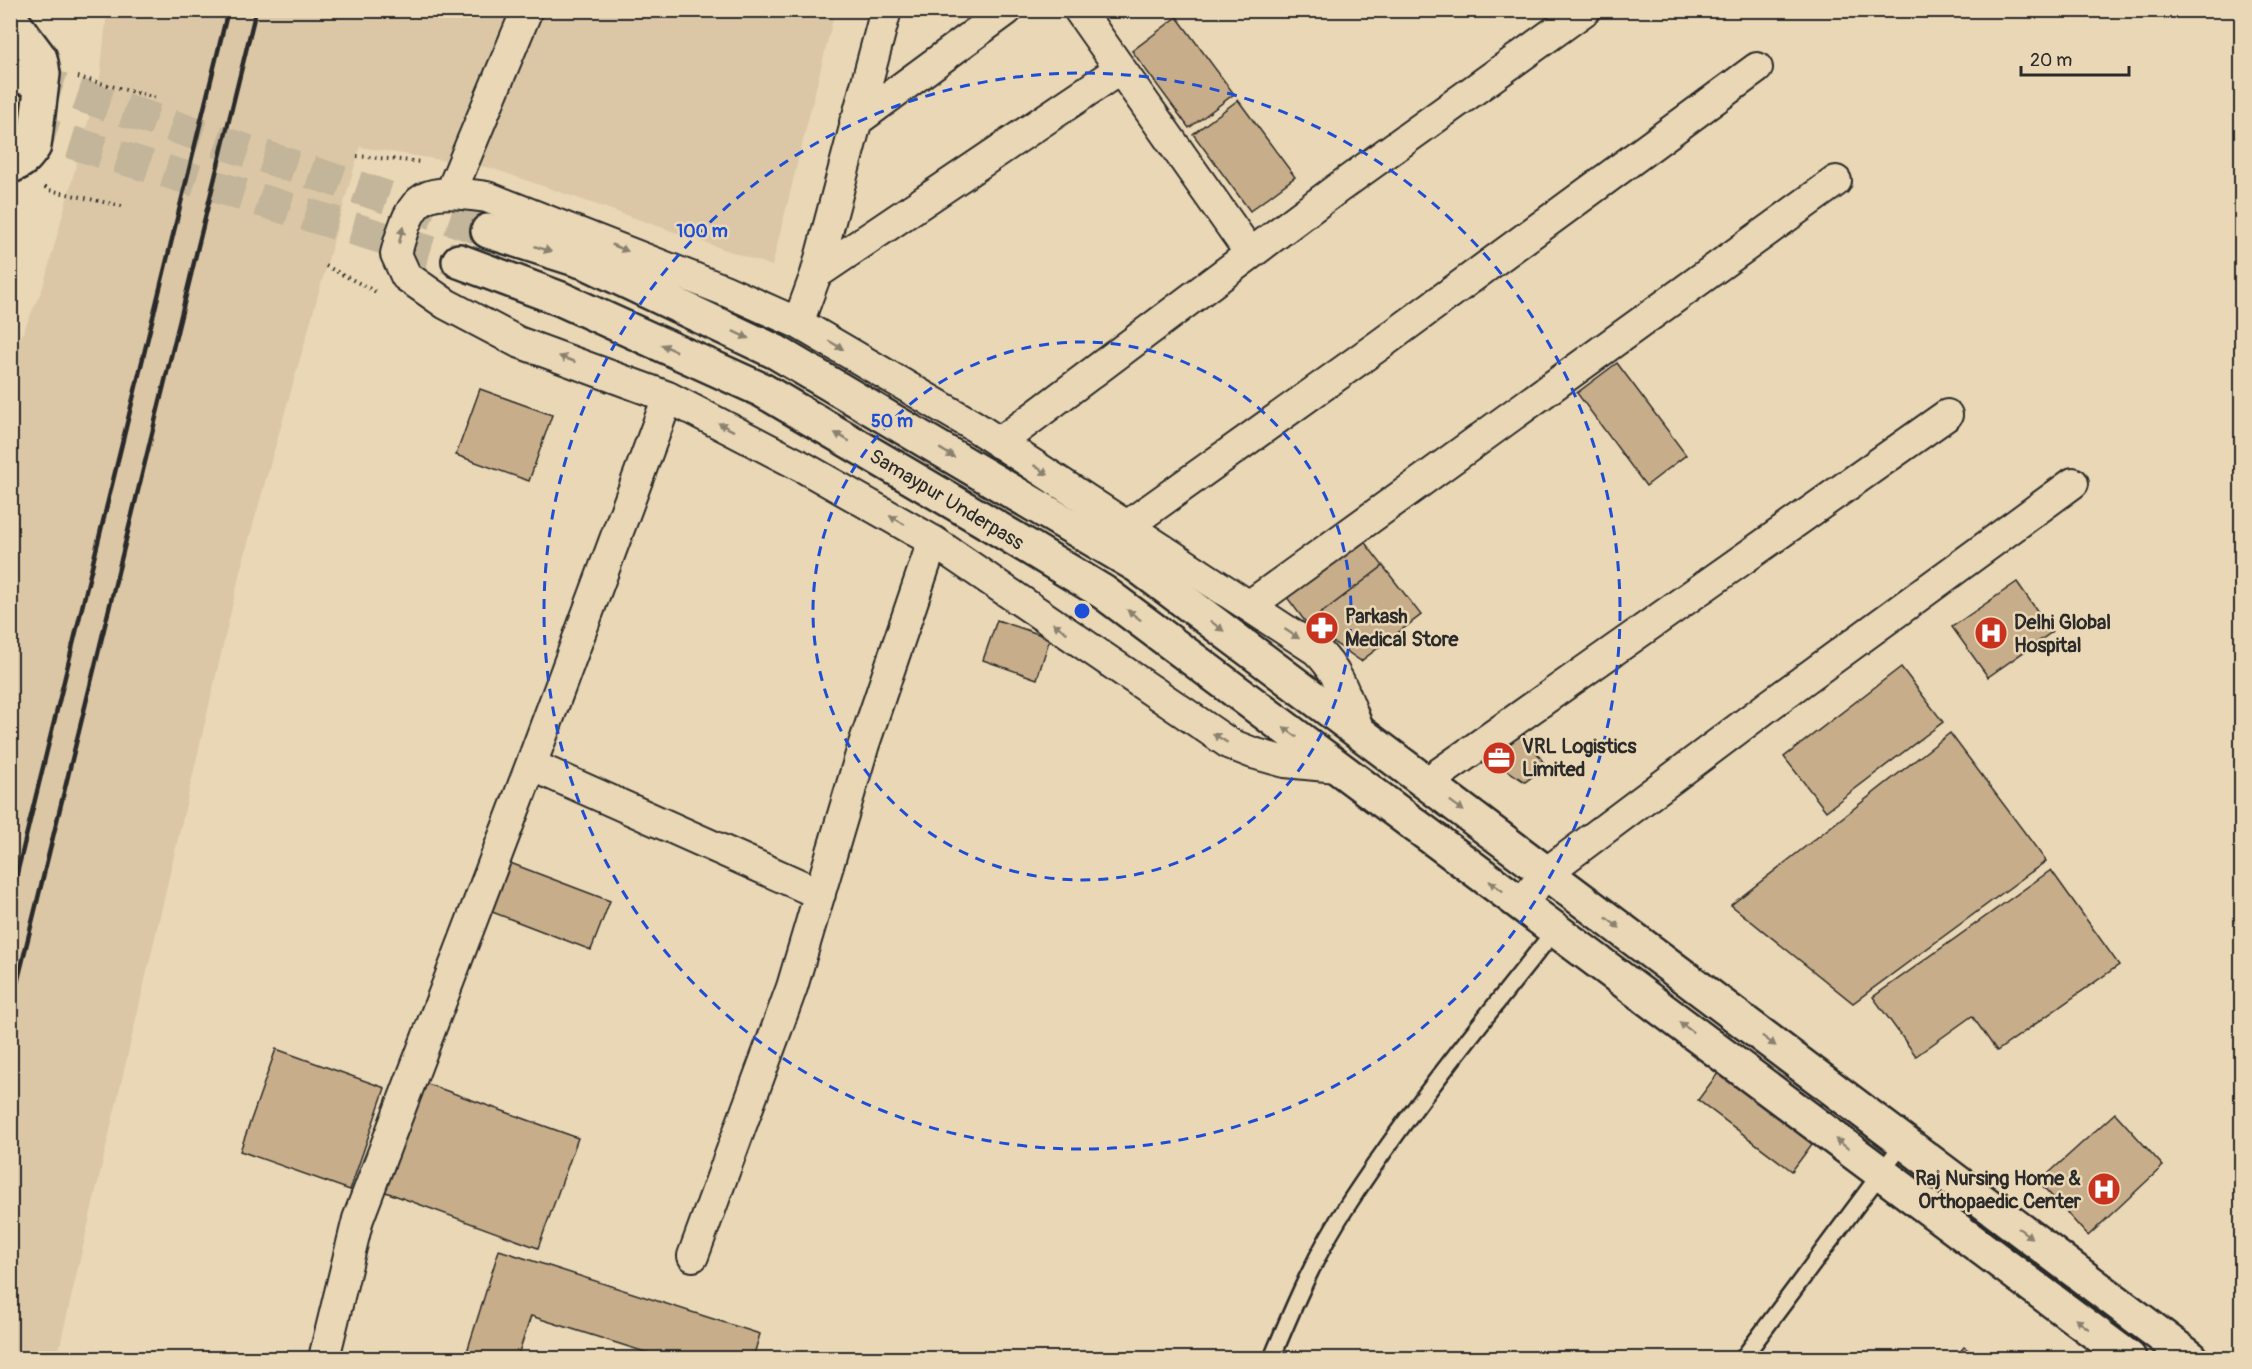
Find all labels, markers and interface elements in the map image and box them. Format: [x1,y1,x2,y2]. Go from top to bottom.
scale bar [2021,39,2129,77]
text: 20 m [2030,49,2072,72]
text: 100 m [676,220,728,243]
one-way arrow [396,226,406,244]
one-way arrow [611,243,629,253]
one-way arrow [534,245,552,254]
one-way arrow [733,331,750,340]
one-way arrow [828,339,844,350]
one-way arrow [659,343,677,353]
one-way arrow [558,354,576,364]
text: 50 m [871,410,913,433]
one-way arrow [717,422,734,432]
one-way arrow [833,432,850,442]
street label: Samaypur Underpass [865,443,1029,555]
one-way arrow [939,448,956,458]
one-way arrow [1033,464,1049,475]
one-way arrow [889,515,905,526]
centre of rings [1072,601,1092,621]
place label: Parkash Medical Store [1345,604,1459,652]
one-way arrow [1126,610,1141,622]
pharmacy icon: Parkash Medical Store [1304,610,1340,646]
place label: Delhi Global Hospital [2014,610,2111,658]
hospital icon: Delhi Global Hospital [1973,615,2009,651]
one-way arrow [1209,619,1224,631]
one-way arrow [1052,622,1068,634]
one-way arrow [1284,628,1300,639]
one-way arrow [1282,726,1298,738]
one-way arrow [1212,732,1228,743]
place label: VRL Logistics Limited [1522,734,1637,782]
office icon: VRL Logistics Limited [1481,740,1517,776]
one-way arrow [1449,800,1464,812]
one-way arrow [1488,880,1503,892]
one-way arrow [1605,917,1620,929]
one-way arrow [1678,1022,1693,1034]
one-way arrow [1761,1034,1776,1046]
one-way arrow [1834,1139,1849,1151]
place label: Raj Nursing Home & Orthopaedic Center [1915,1166,2082,1214]
hospital icon: Raj Nursing Home & Orthopaedic Center [2086,1171,2122,1207]
one-way arrow [2018,1227,2033,1239]
one-way arrow [2075,1318,2090,1330]

